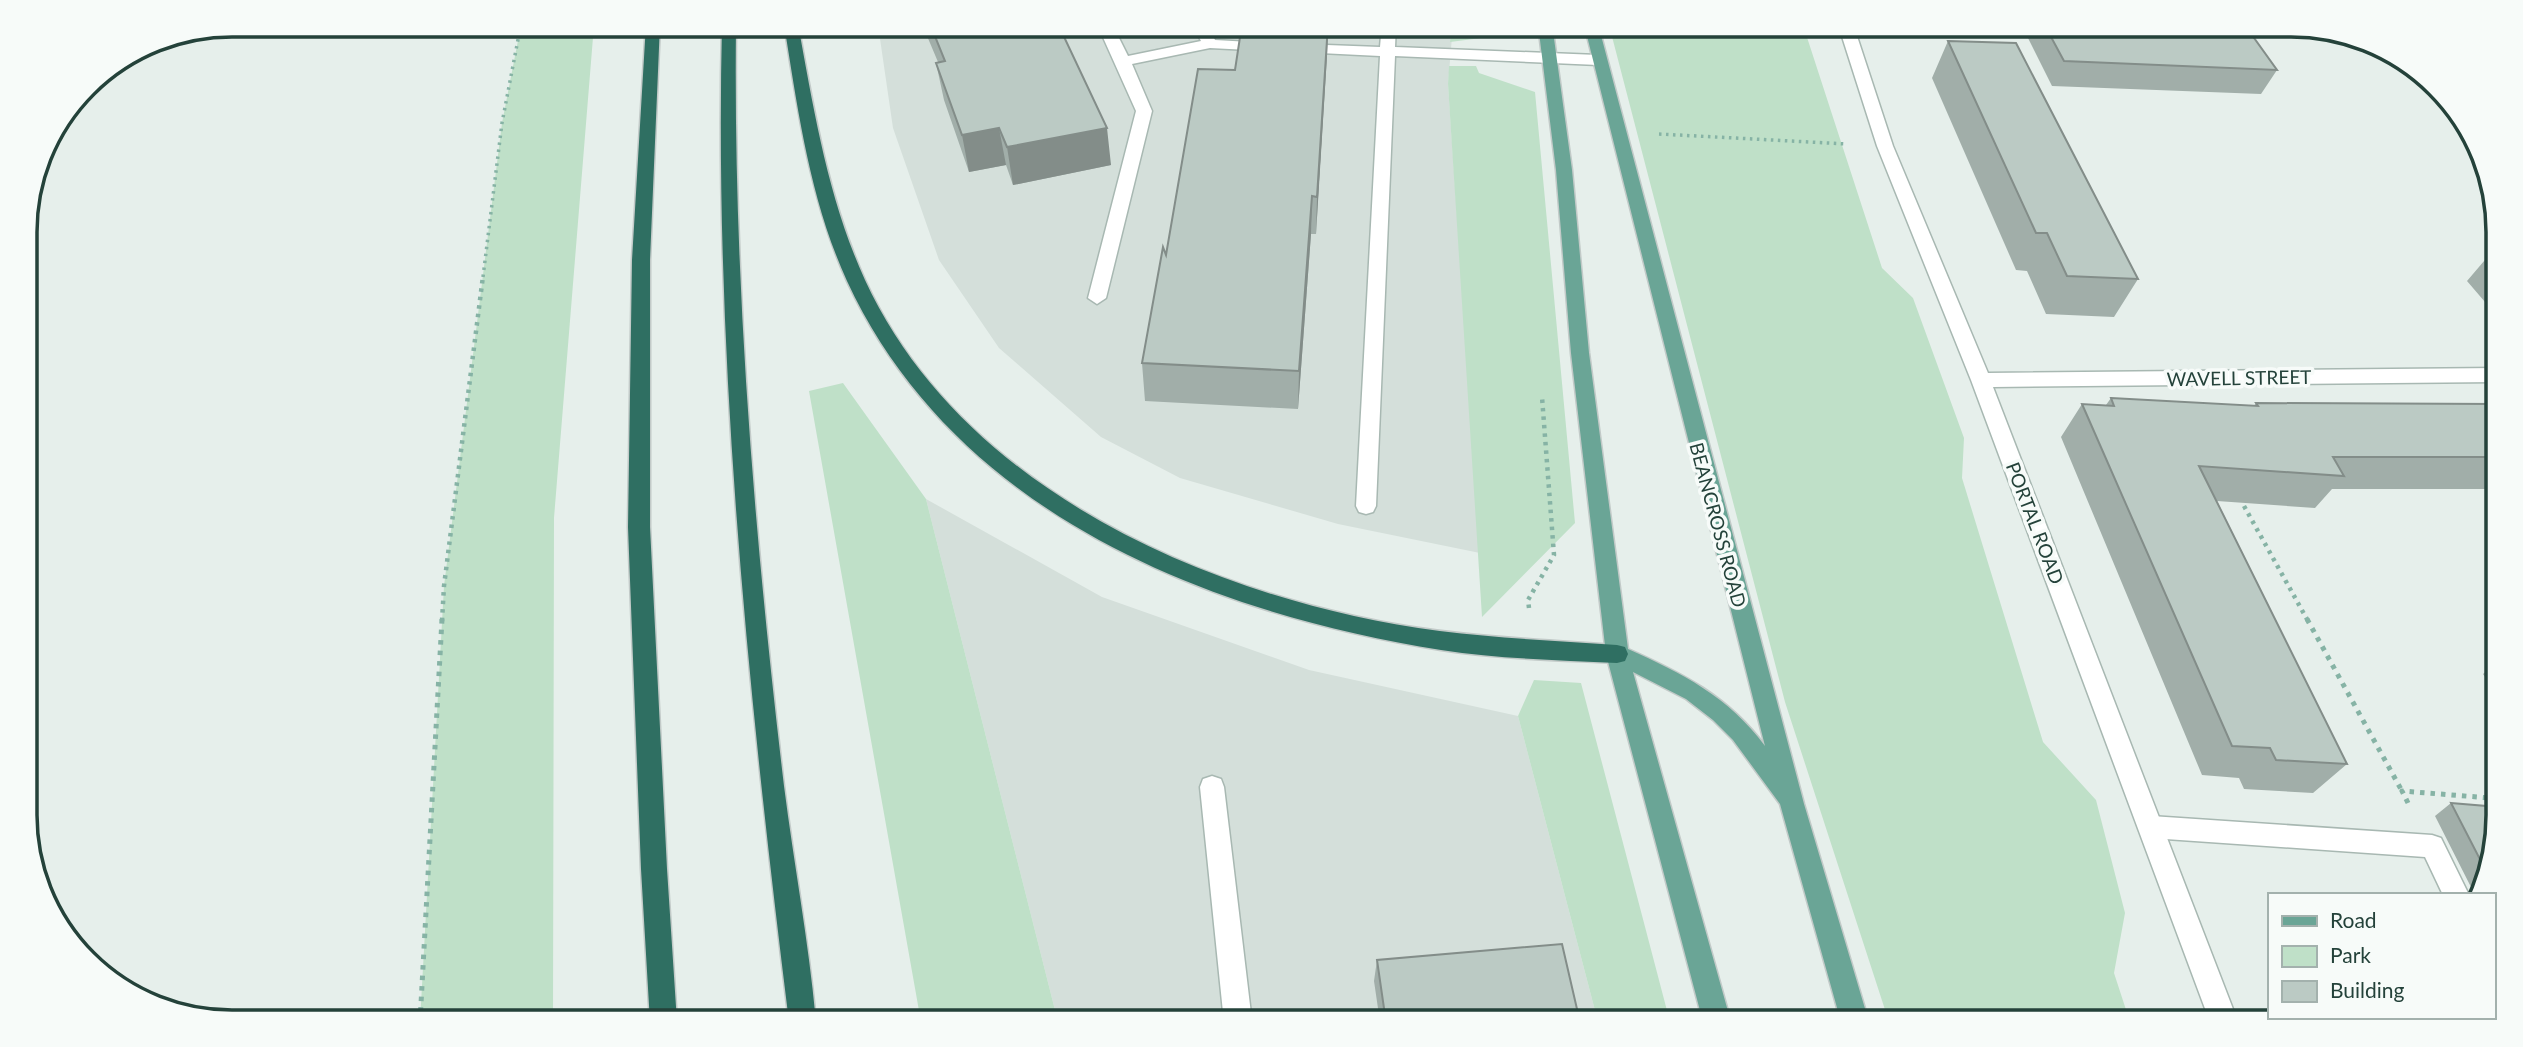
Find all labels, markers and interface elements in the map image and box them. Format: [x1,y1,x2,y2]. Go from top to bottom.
street label: WAVELL STREET [2166,365,2312,390]
street label: BEANCROSS ROAD [1685,440,1752,610]
street label: PORTAL ROAD [2002,459,2069,587]
legend [2268,893,2495,1019]
text: Road [2330,907,2377,932]
text: Park [2330,942,2371,967]
text: Building [2330,977,2405,1002]

